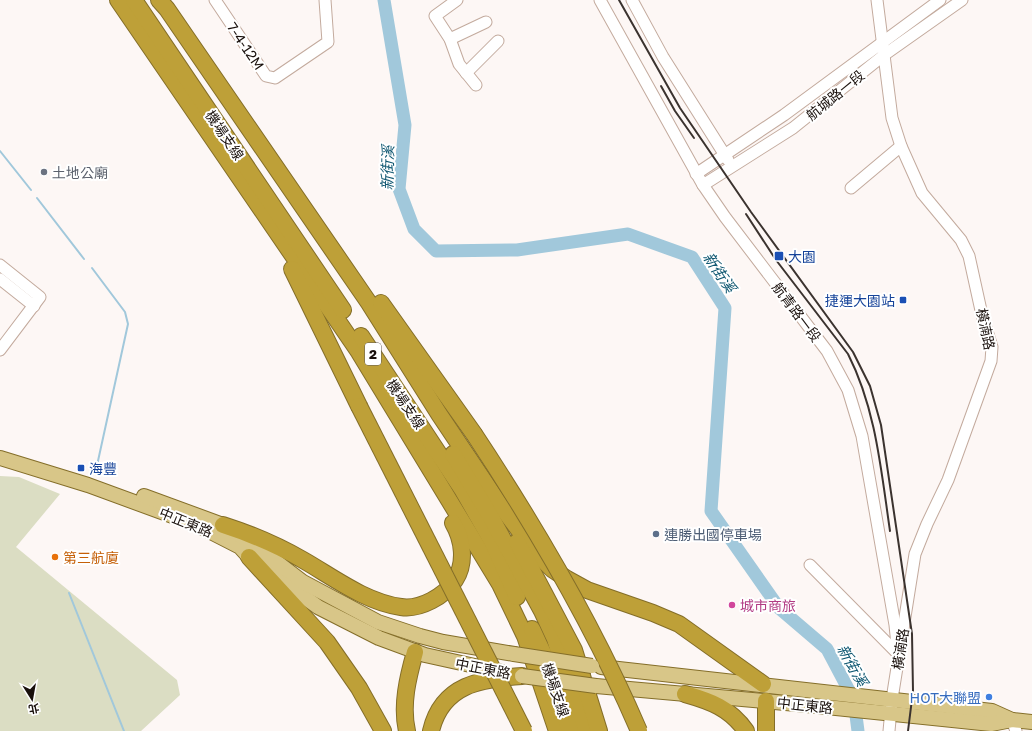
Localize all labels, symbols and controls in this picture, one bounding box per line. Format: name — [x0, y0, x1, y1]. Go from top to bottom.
street label: 7-4-12M — [224, 19, 268, 73]
street label: 航城路一段 — [802, 66, 868, 124]
street label: 機場支線 — [202, 107, 248, 163]
water label: 新街溪 — [378, 143, 396, 191]
place label: 土地公廟 — [52, 164, 108, 181]
marker: 土地公廟 — [39, 167, 49, 177]
water label: 新街溪 — [700, 248, 741, 297]
place label: 大園 — [788, 248, 816, 265]
marker: 大園 — [773, 250, 785, 262]
street label: 航青路一段 — [769, 279, 825, 345]
place label: 捷運大園站 — [825, 292, 895, 309]
marker: 捷運大園站 — [898, 295, 908, 305]
street label: 橫湳路 — [973, 307, 999, 351]
road number: 2 — [365, 343, 381, 365]
street label: 機場支線 — [383, 376, 429, 432]
place label: 海豐 — [89, 460, 117, 477]
marker: 海豐 — [76, 463, 86, 473]
street label: 中正東路 — [157, 504, 215, 540]
place label: 連勝出國停車場 — [664, 526, 762, 543]
marker: 連勝出國停車場 — [651, 529, 661, 539]
place label: 第三航廈 — [63, 549, 119, 566]
marker: 第三航廈 — [50, 552, 60, 562]
place label: 城市商旅 — [740, 597, 796, 614]
marker: 城市商旅 — [727, 600, 737, 610]
street label: 橫湳路 — [888, 627, 912, 671]
water label: 新街溪 — [834, 641, 873, 691]
street label: 中正東路 — [454, 654, 512, 682]
street label: 機場支線 — [539, 661, 573, 719]
north arrow — [12, 679, 52, 719]
place label: HOT大聯盟 — [910, 689, 981, 706]
marker: HOT大聯盟 — [984, 692, 994, 702]
street label: 中正東路 — [776, 694, 834, 716]
text: 北 — [27, 702, 41, 717]

